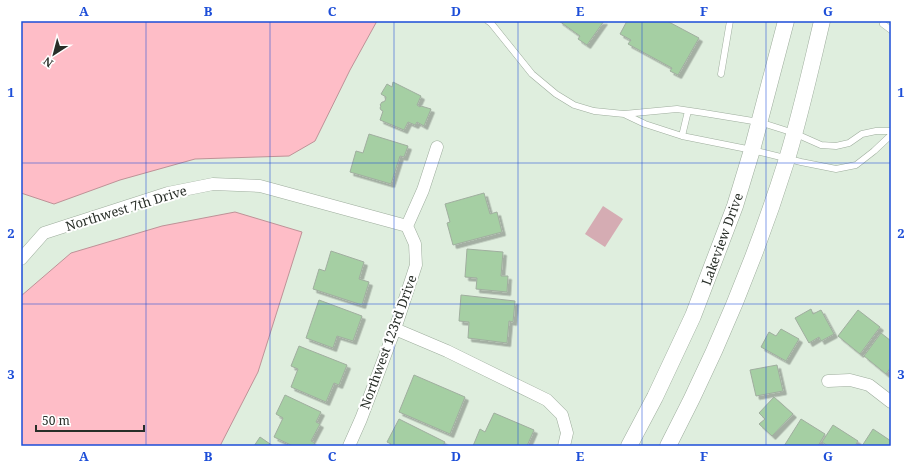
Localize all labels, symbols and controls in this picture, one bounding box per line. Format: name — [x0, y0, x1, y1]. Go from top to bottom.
text: A — [79, 2, 89, 20]
text: B — [204, 2, 213, 20]
text: C — [328, 2, 337, 20]
text: D — [451, 2, 461, 20]
text: E — [576, 2, 585, 20]
text: F — [700, 2, 708, 20]
text: G — [823, 2, 833, 20]
north arrow — [34, 34, 74, 74]
text: N — [40, 54, 56, 71]
text: 1 — [7, 83, 15, 101]
text: 1 — [897, 83, 905, 101]
street label: Northwest 7th Drive — [63, 181, 189, 235]
street label: Lakeview Drive — [697, 190, 747, 288]
text: 2 — [7, 224, 15, 242]
text: 2 — [897, 224, 905, 242]
street label: Northwest 123rd Drive — [355, 272, 421, 412]
text: 3 — [7, 365, 15, 383]
text: 3 — [897, 365, 905, 383]
scale bar — [36, 407, 144, 433]
text: 50 m — [42, 412, 70, 429]
text: A — [79, 447, 89, 465]
text: B — [204, 447, 213, 465]
text: C — [328, 447, 337, 465]
text: D — [451, 447, 461, 465]
text: E — [576, 447, 585, 465]
text: F — [700, 447, 708, 465]
text: G — [823, 447, 833, 465]

